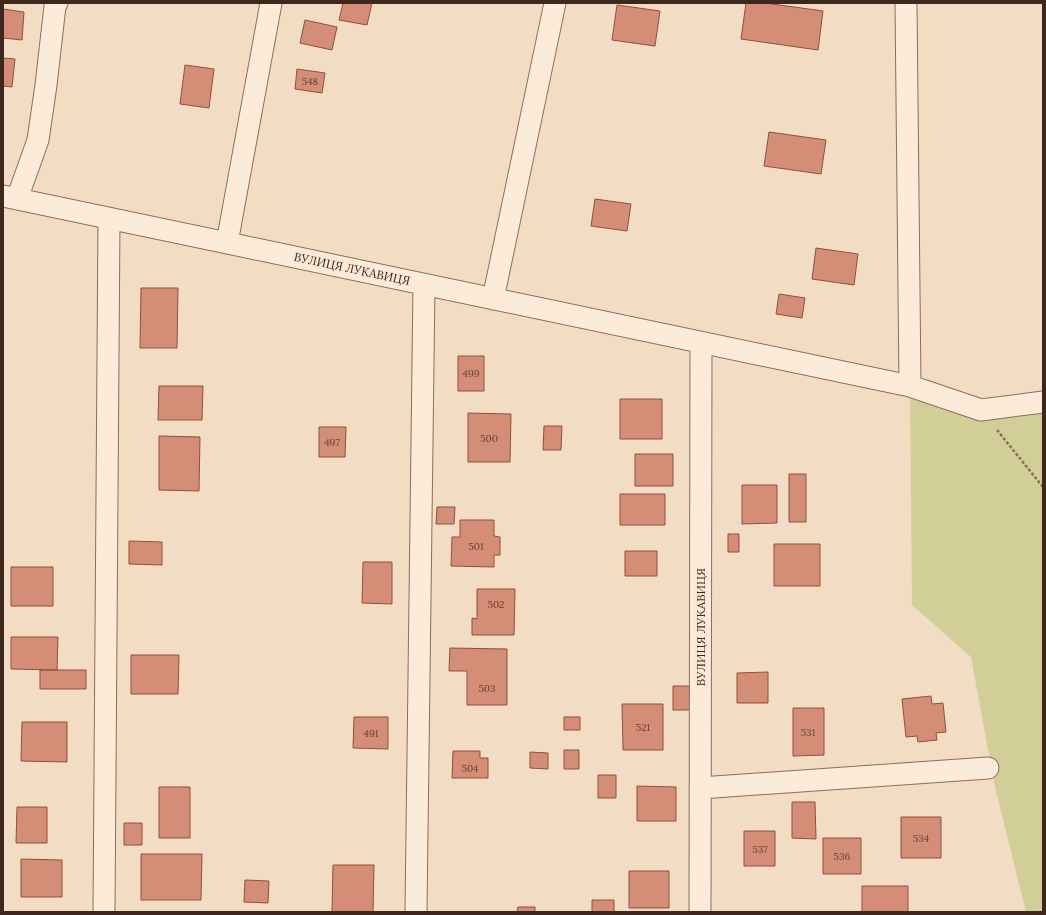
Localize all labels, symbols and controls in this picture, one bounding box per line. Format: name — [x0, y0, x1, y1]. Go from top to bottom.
house number: 548 — [302, 75, 319, 88]
street label: ВУЛИЦЯ ЛУКАВИЦЯ — [293, 249, 412, 288]
house number: 499 — [463, 367, 480, 380]
house number: 500 — [480, 432, 498, 445]
house number: 497 — [324, 436, 340, 449]
house number: 501 — [468, 540, 484, 553]
street label: ВУЛИЦЯ ЛУКАВИЦЯ — [693, 568, 708, 686]
house number: 502 — [488, 598, 504, 611]
house number: 503 — [478, 682, 496, 695]
house number: 521 — [636, 721, 651, 734]
house number: 531 — [801, 726, 816, 739]
house number: 491 — [364, 727, 379, 740]
house number: 504 — [461, 762, 479, 775]
house number: 534 — [913, 832, 930, 845]
house number: 537 — [752, 843, 768, 856]
house number: 536 — [834, 850, 851, 863]

